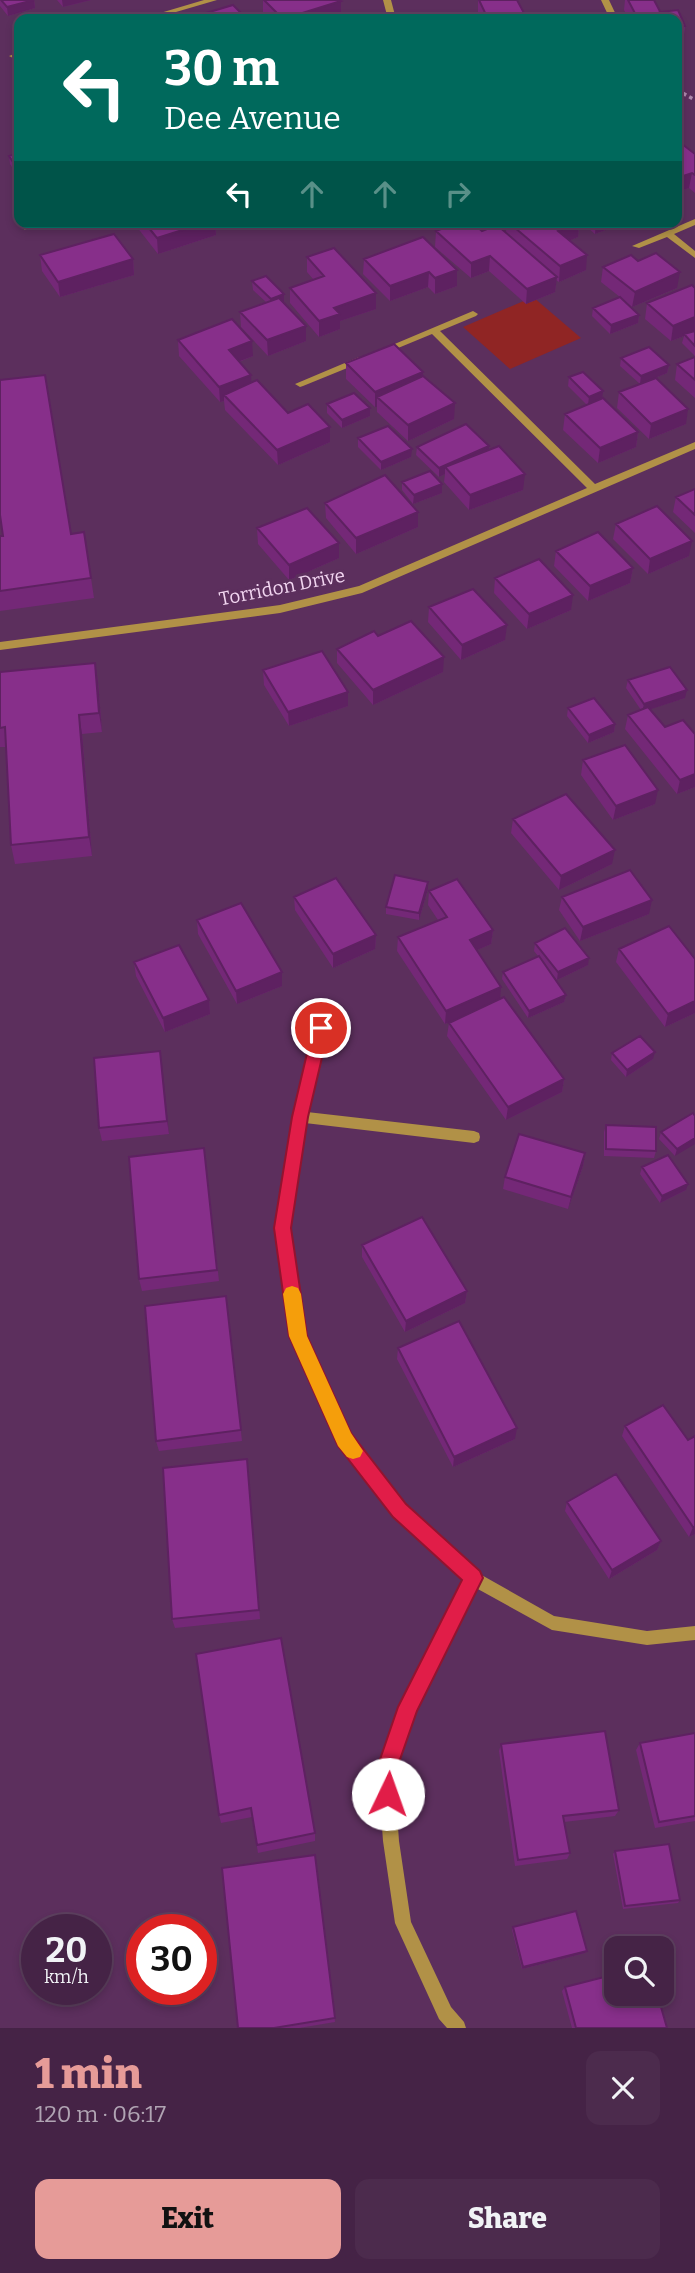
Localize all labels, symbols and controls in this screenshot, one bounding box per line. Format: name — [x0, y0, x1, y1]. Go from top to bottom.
text: 30 m — [164, 39, 279, 98]
icon: left — [49, 42, 140, 133]
text: Dee Avenue — [164, 99, 341, 137]
icon: left — [220, 175, 258, 213]
icon: ahead — [293, 175, 331, 213]
icon: ahead — [366, 175, 404, 213]
icon: right — [439, 175, 477, 213]
street label: Torridon Drive — [217, 564, 347, 610]
pin — [291, 998, 351, 1058]
icon: arrive — [302, 1009, 340, 1047]
position arrow — [351, 1757, 425, 1831]
speed limit sign: 30 — [126, 1914, 217, 2005]
text: 20 — [46, 1929, 87, 1971]
map controls — [604, 1936, 674, 2006]
button: search — [604, 1936, 674, 2006]
text: km/h — [44, 1966, 89, 1988]
text: 1 min — [35, 2049, 142, 2099]
button: close — [586, 2051, 660, 2125]
text: 120 m · 06:17 — [35, 2100, 166, 2128]
button: Exit — [35, 2179, 341, 2259]
button: Share — [355, 2179, 660, 2259]

